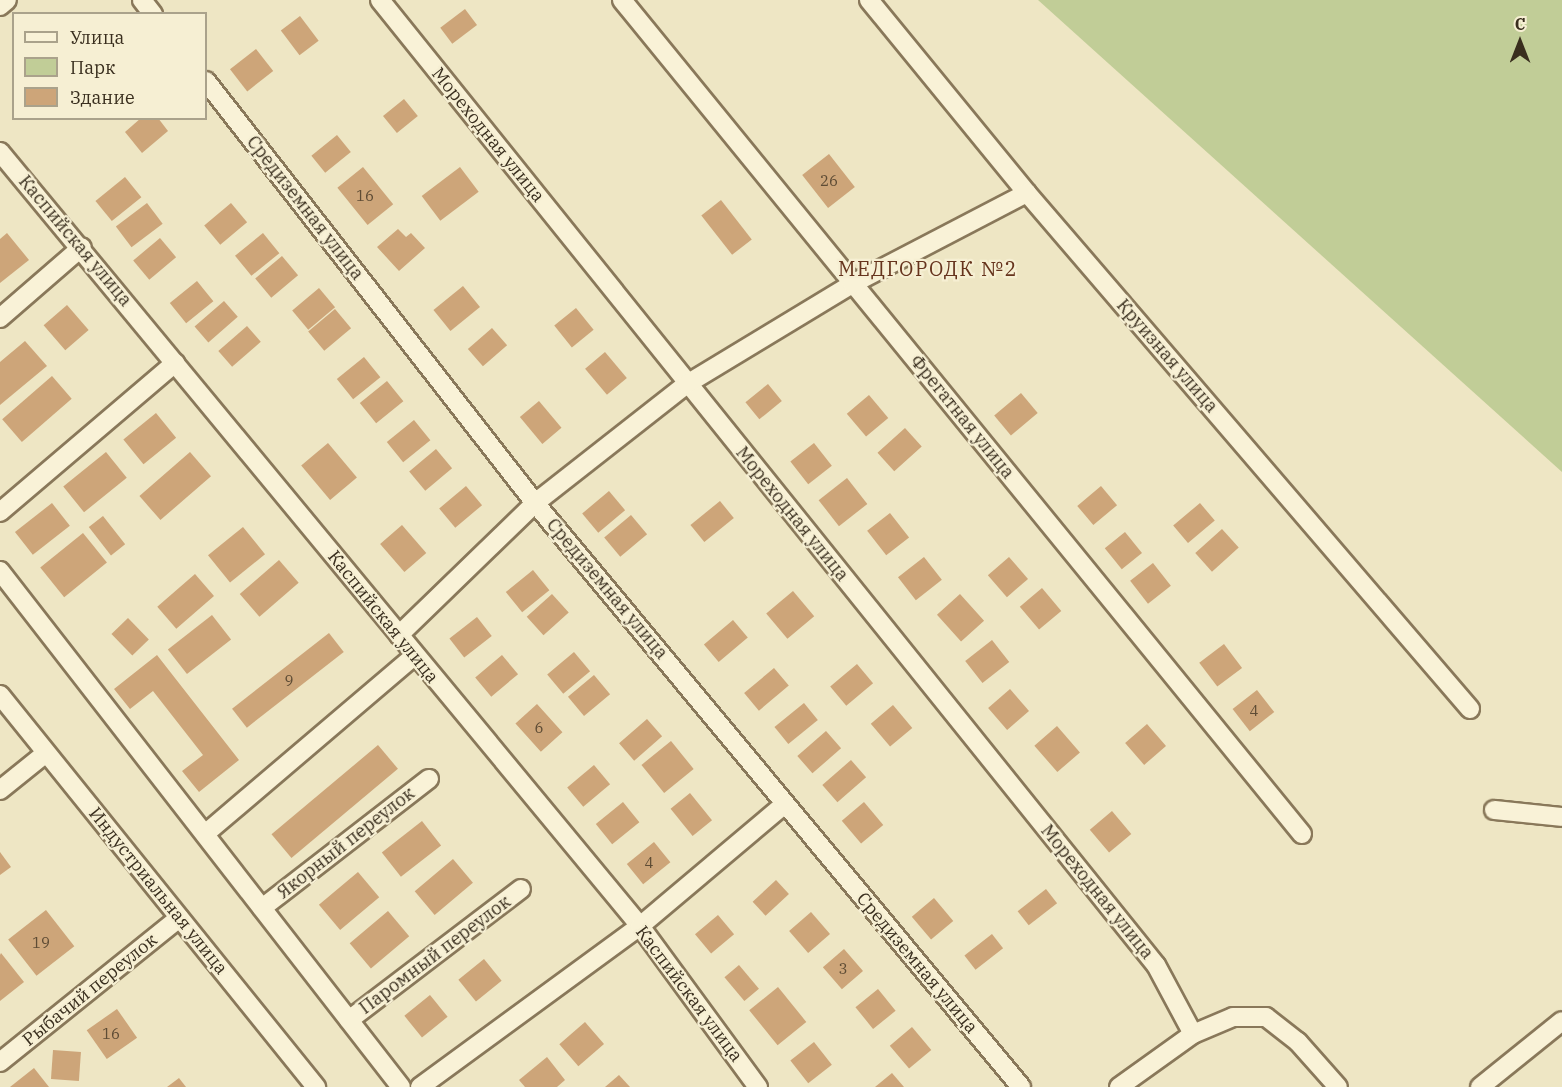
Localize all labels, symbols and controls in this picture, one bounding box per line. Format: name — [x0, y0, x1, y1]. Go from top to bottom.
legend — [12, 12, 207, 120]
north arrow — [1490, 12, 1550, 72]
text: С — [1515, 14, 1525, 34]
text: Улица — [70, 26, 124, 49]
text: Парк — [70, 56, 116, 79]
street label: Мореходная улица — [427, 63, 549, 207]
text: Здание — [70, 86, 135, 109]
street label: Средиземная улица — [242, 132, 368, 284]
street label: Каспийская улица — [14, 171, 136, 311]
house number: 26 — [820, 172, 838, 190]
house number: 16 — [356, 187, 374, 205]
district label: МЕДГОРОДК №2 — [838, 256, 1018, 280]
street label: Круизная улица — [1112, 295, 1222, 417]
street label: Фрегатная улица — [905, 351, 1019, 483]
street label: Мореходная улица — [731, 442, 853, 586]
street label: Средиземная улица — [542, 514, 672, 664]
street label: Каспийская улица — [323, 546, 443, 688]
house number: 9 — [285, 672, 293, 690]
house number: 4 — [1250, 702, 1258, 720]
house number: 6 — [535, 719, 543, 737]
street label: Якорный переулок — [273, 783, 419, 903]
street label: Индустриальная улица — [84, 803, 232, 979]
street label: Мореходная улица — [1036, 820, 1158, 964]
house number: 4 — [645, 854, 653, 872]
street label: Средиземная улица — [852, 888, 982, 1038]
street label: Паромный переулок — [355, 891, 515, 1019]
street label: Каспийская улица — [631, 922, 747, 1066]
street label: Рыбачий переулок — [18, 929, 162, 1051]
house number: 19 — [32, 934, 50, 952]
house number: 3 — [839, 960, 847, 978]
house number: 16 — [102, 1025, 120, 1043]

